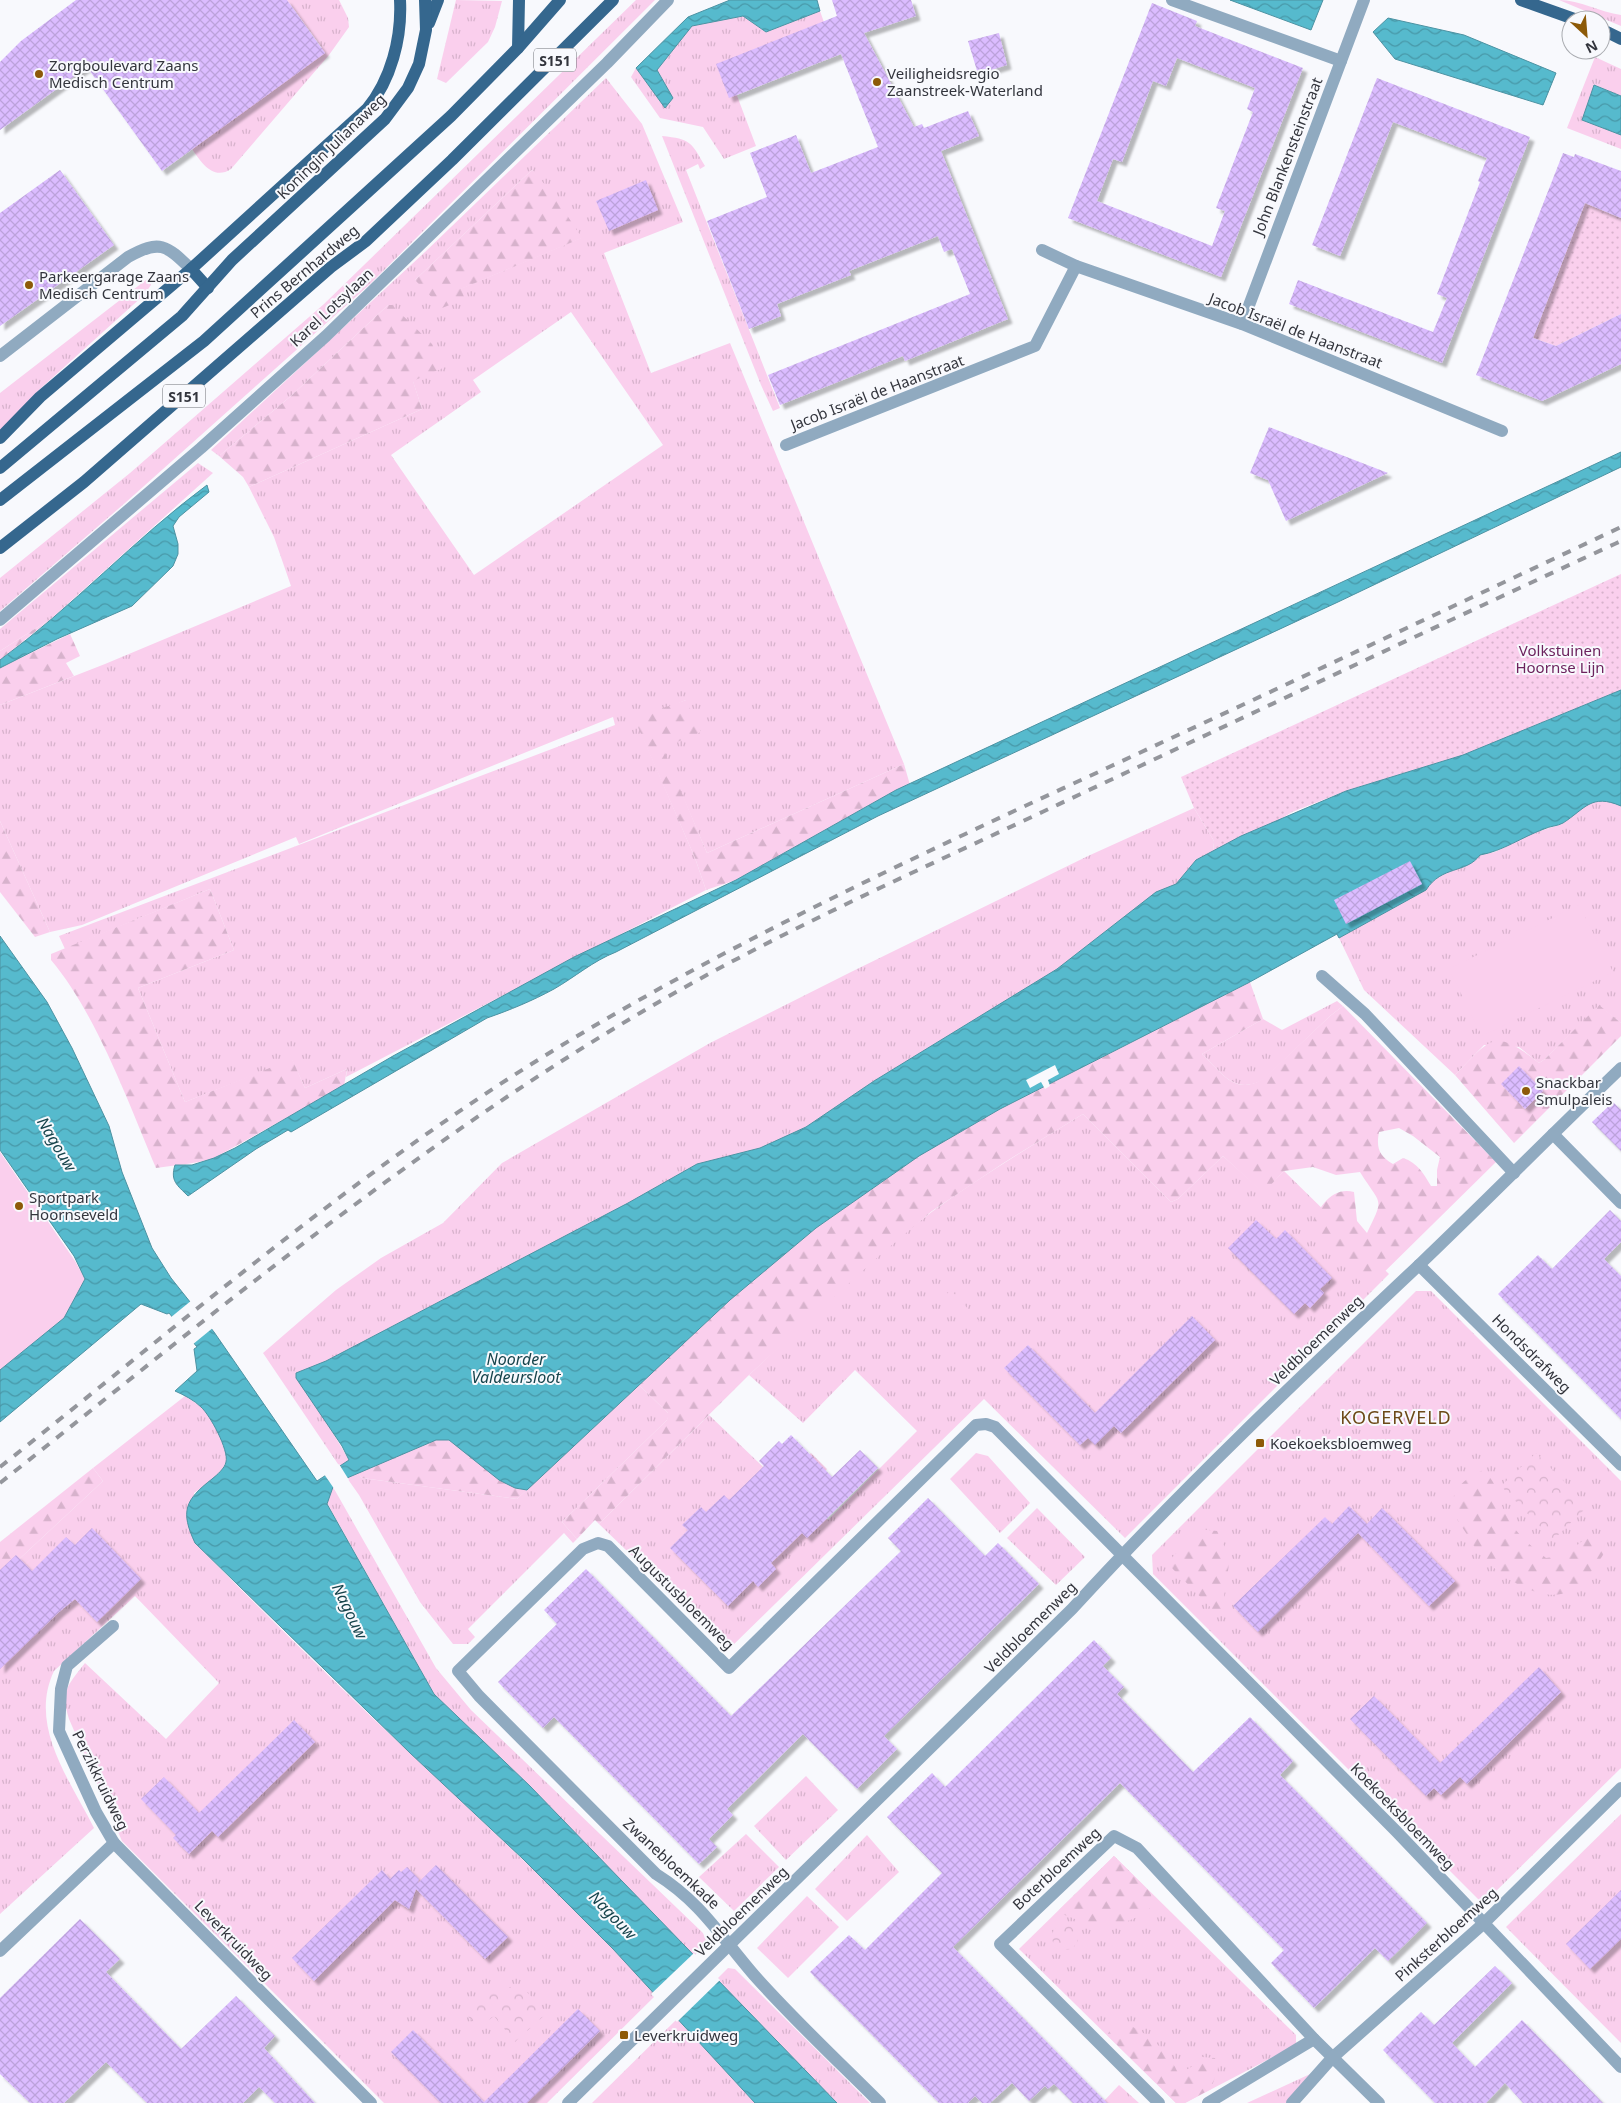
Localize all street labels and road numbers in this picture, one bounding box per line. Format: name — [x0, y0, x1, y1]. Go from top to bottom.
road number: S151 — [534, 48, 576, 72]
street label: John Blankensteinstraat — [1247, 74, 1327, 240]
street label: Koningin Julianaweg — [272, 89, 390, 203]
street label: Prins Bernhardweg — [246, 220, 362, 322]
street label: Karel Lotsylaan — [285, 263, 377, 351]
street label: Jacob Israël de Haanstraat — [1205, 287, 1386, 373]
street label: Jacob Israël de Haanstraat — [786, 349, 967, 435]
road number: S151 — [163, 384, 205, 408]
street label: Veldbloemenweg — [1265, 1290, 1367, 1390]
street label: Hondsdrafweg — [1488, 1309, 1576, 1397]
street label: Augustusbloemweg — [625, 1540, 739, 1654]
street label: Veldbloemenweg — [980, 1577, 1080, 1677]
street label: Perzikkruidweg — [68, 1727, 134, 1833]
street label: Koekoeksbloemweg — [1347, 1758, 1459, 1874]
street label: Zwanebloemkade — [619, 1813, 725, 1913]
street label: Boterbloemweg — [1008, 1822, 1104, 1914]
street label: Veldbloemenweg — [690, 1861, 792, 1961]
street label: Pinksterbloemweg — [1390, 1883, 1502, 1985]
street label: Leverkruidweg — [191, 1896, 277, 1984]

